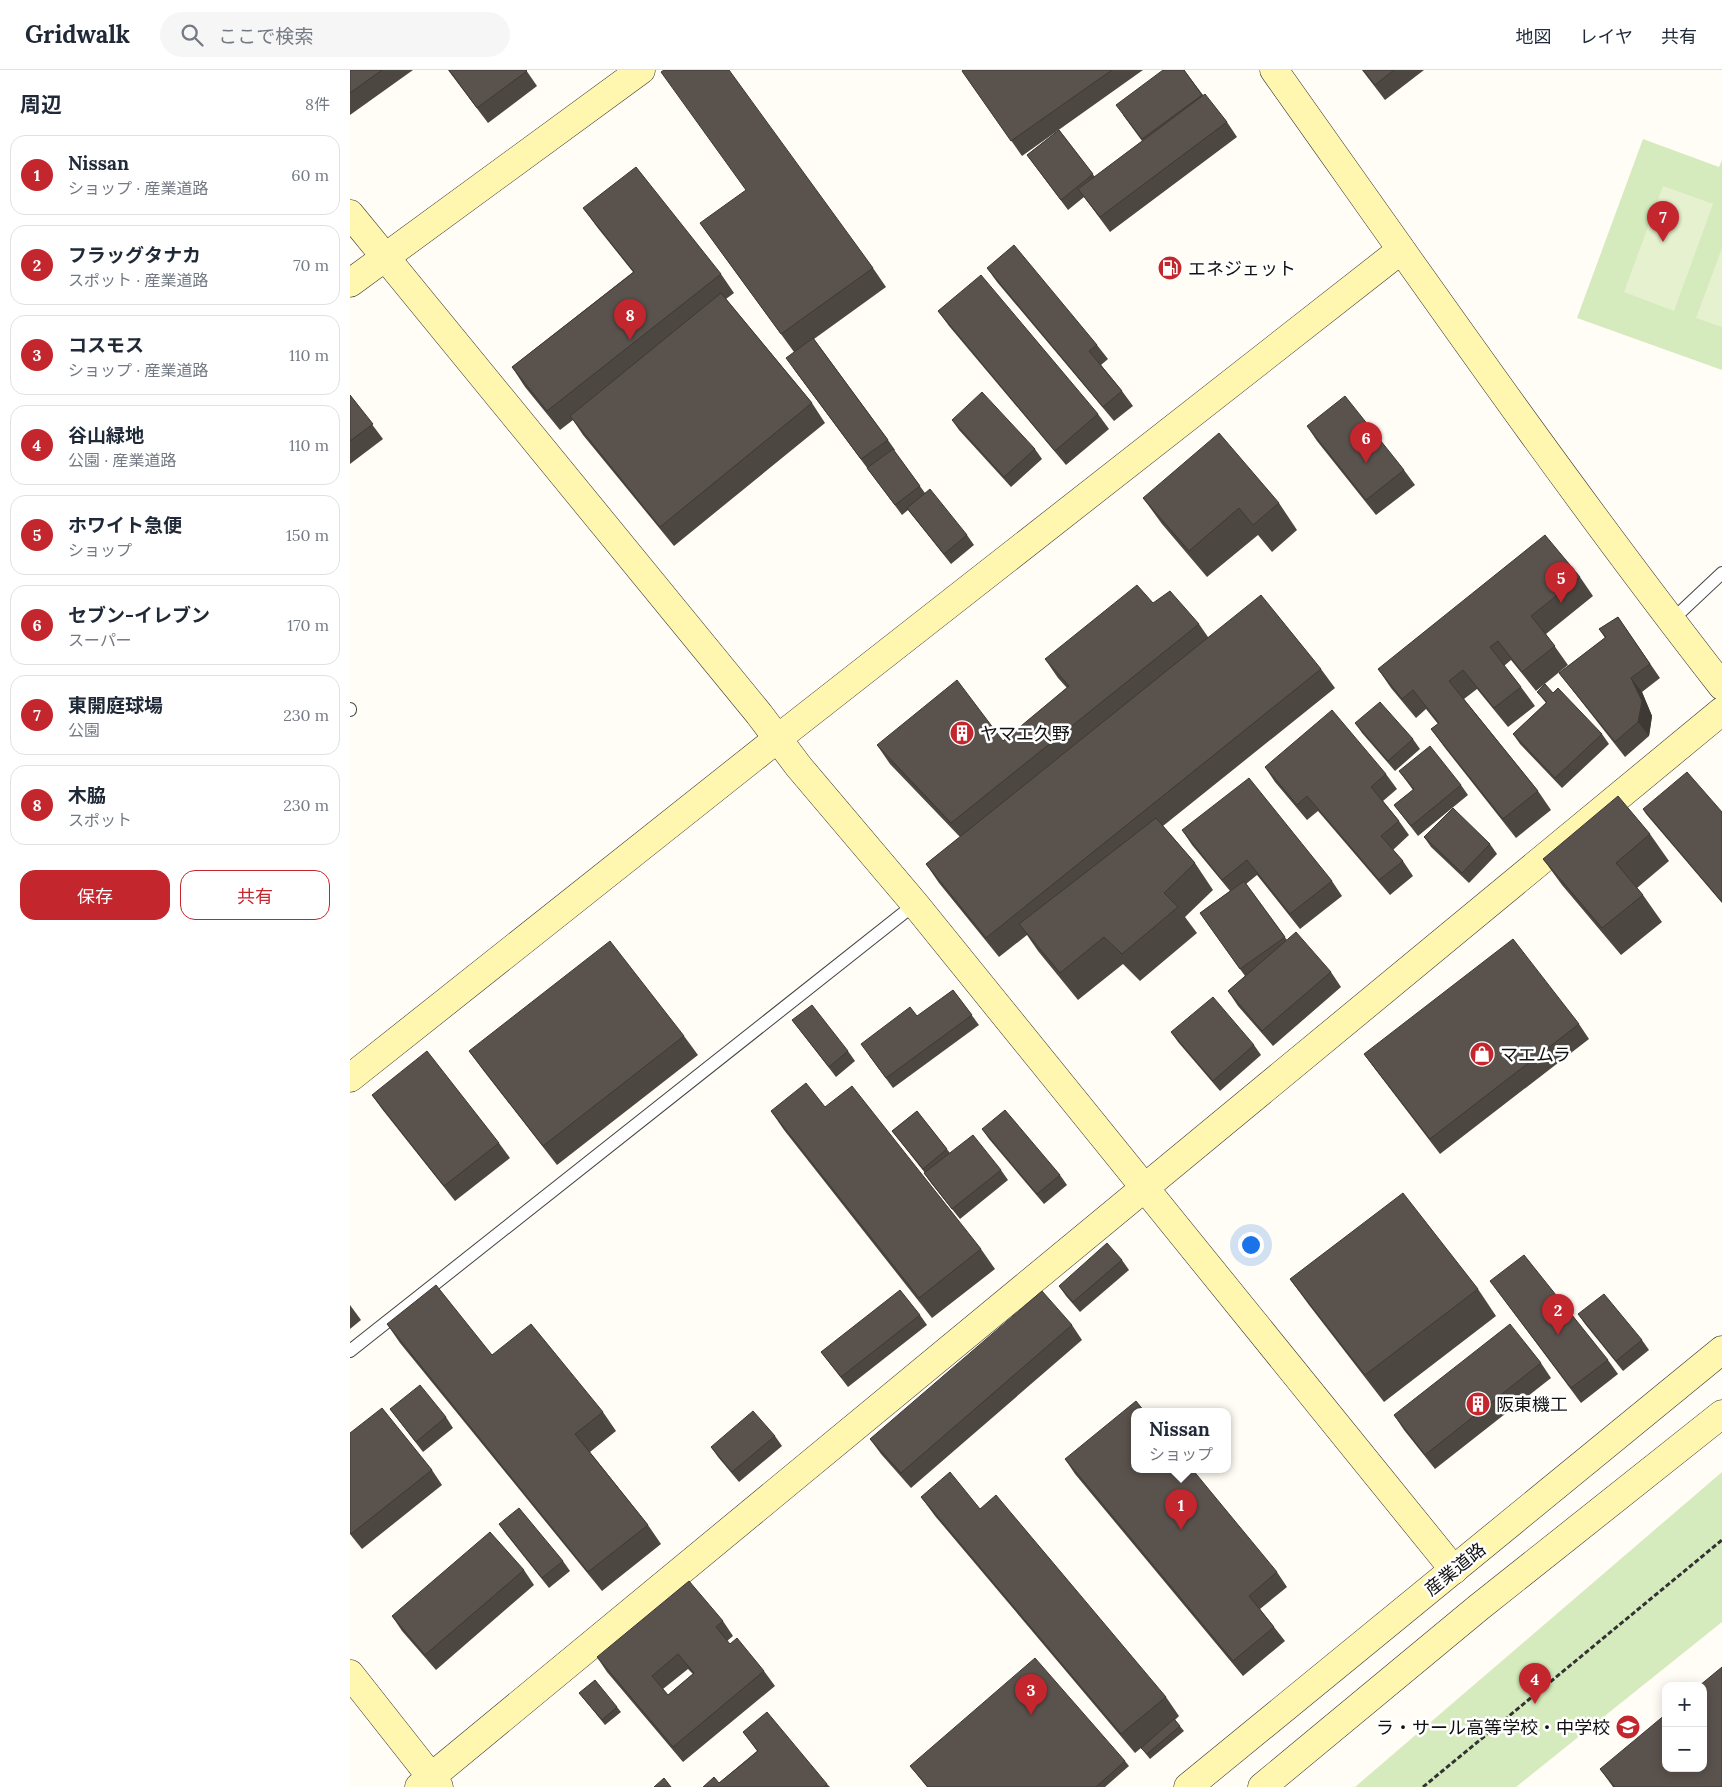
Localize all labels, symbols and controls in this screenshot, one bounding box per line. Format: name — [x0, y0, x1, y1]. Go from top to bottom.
search box — [160, 12, 510, 57]
text: Gridwalk — [25, 19, 130, 50]
icon: search — [178, 21, 206, 49]
text: ここで検索 — [218, 24, 313, 48]
text: 地図 — [1516, 25, 1552, 48]
text: レイヤ — [1580, 25, 1633, 48]
text: 共有 — [1661, 25, 1697, 48]
text: 周辺 — [20, 91, 62, 118]
text: 8件 — [305, 94, 330, 114]
text: Nissan — [68, 151, 129, 175]
text: 1 — [34, 165, 40, 185]
text: 60 m — [291, 165, 329, 185]
text: ショップ · 産業道路 — [68, 178, 208, 198]
pin: 7 — [1647, 201, 1679, 242]
text: フラッグタナカ — [68, 243, 201, 267]
text: 2 — [33, 255, 41, 275]
text: 70 m — [293, 255, 329, 275]
fuel station icon: エネジェット — [1157, 255, 1183, 281]
place label: エネジェット — [1188, 257, 1296, 280]
text: スポット · 産業道路 — [68, 270, 208, 290]
pin: 8 — [614, 299, 646, 340]
text: コスモス — [68, 333, 144, 357]
text: 3 — [33, 345, 41, 365]
text: 110 m — [289, 345, 329, 365]
text: ショップ · 産業道路 — [68, 360, 208, 380]
pin: 6 — [1350, 422, 1382, 463]
text: 谷山緑地 — [68, 423, 144, 447]
text: 4 — [33, 435, 41, 455]
text: 110 m — [289, 435, 329, 455]
text: 公園 · 産業道路 — [68, 450, 176, 470]
text: ホワイト急便 — [68, 513, 182, 537]
text: 5 — [33, 525, 41, 545]
text: 150 m — [286, 525, 329, 545]
text: ショップ — [68, 540, 132, 560]
pin: 5 — [1545, 562, 1577, 603]
text: セブン-イレブン — [68, 603, 210, 627]
text: 6 — [32, 615, 42, 635]
text: 170 m — [287, 615, 329, 635]
text: スーパー — [68, 630, 132, 650]
text: 東開庭球場 — [68, 693, 163, 717]
text: 7 — [33, 705, 41, 725]
text: 230 m — [283, 705, 329, 725]
text: 公園 — [68, 720, 100, 740]
building icon: ヤマエ久野 — [949, 720, 975, 746]
place label: ヤマエ久野 — [980, 722, 1070, 745]
text: 木脇 — [68, 783, 106, 807]
text: 8 — [32, 795, 42, 815]
text: 230 m — [283, 795, 329, 815]
text: スポット — [68, 810, 132, 830]
button: 保存 — [20, 870, 170, 920]
button: 共有 — [180, 870, 330, 920]
shop icon: マエムラ — [1469, 1041, 1495, 1067]
place label: マエムラ — [1500, 1043, 1571, 1066]
your location — [1238, 1232, 1264, 1258]
pin: 2 — [1542, 1294, 1574, 1335]
building icon: 阪東機工 — [1465, 1391, 1491, 1417]
place label: 阪東機工 — [1496, 1393, 1568, 1416]
popup — [1131, 1408, 1231, 1473]
text: Nissan — [1149, 1417, 1210, 1441]
text: ショップ — [1149, 1444, 1213, 1464]
pin: 1 — [1165, 1489, 1197, 1530]
street label: 産業道路 — [1420, 1537, 1490, 1601]
pin: 4 — [1519, 1663, 1551, 1704]
pin: 3 — [1015, 1674, 1047, 1715]
map controls — [1662, 1682, 1707, 1772]
button: + — [1662, 1682, 1707, 1727]
school or university icon: ラ・サール高等学校・中学校 — [1615, 1714, 1641, 1740]
place label: ラ・サール高等学校・中学校 — [1376, 1716, 1610, 1739]
button: − — [1662, 1727, 1707, 1772]

